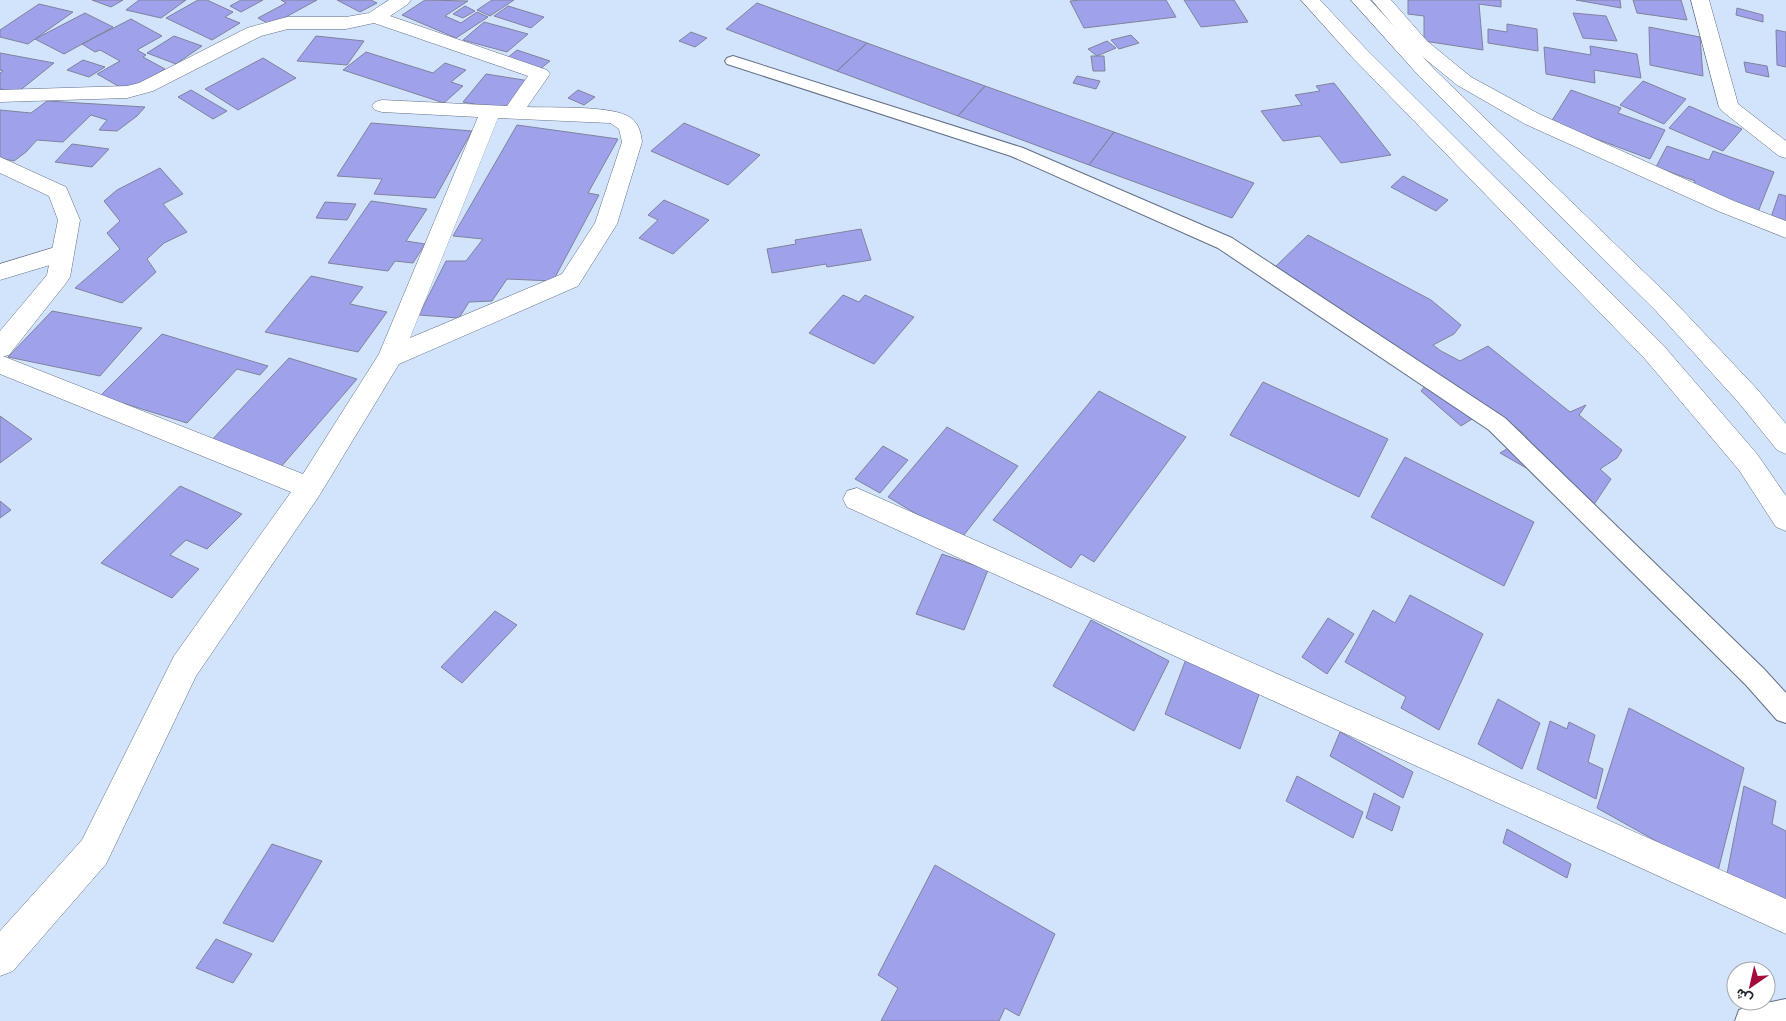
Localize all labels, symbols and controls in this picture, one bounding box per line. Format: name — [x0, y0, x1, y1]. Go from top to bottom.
north arrow — [1726, 961, 1776, 1011]
text: ش — [1732, 985, 1756, 1008]

